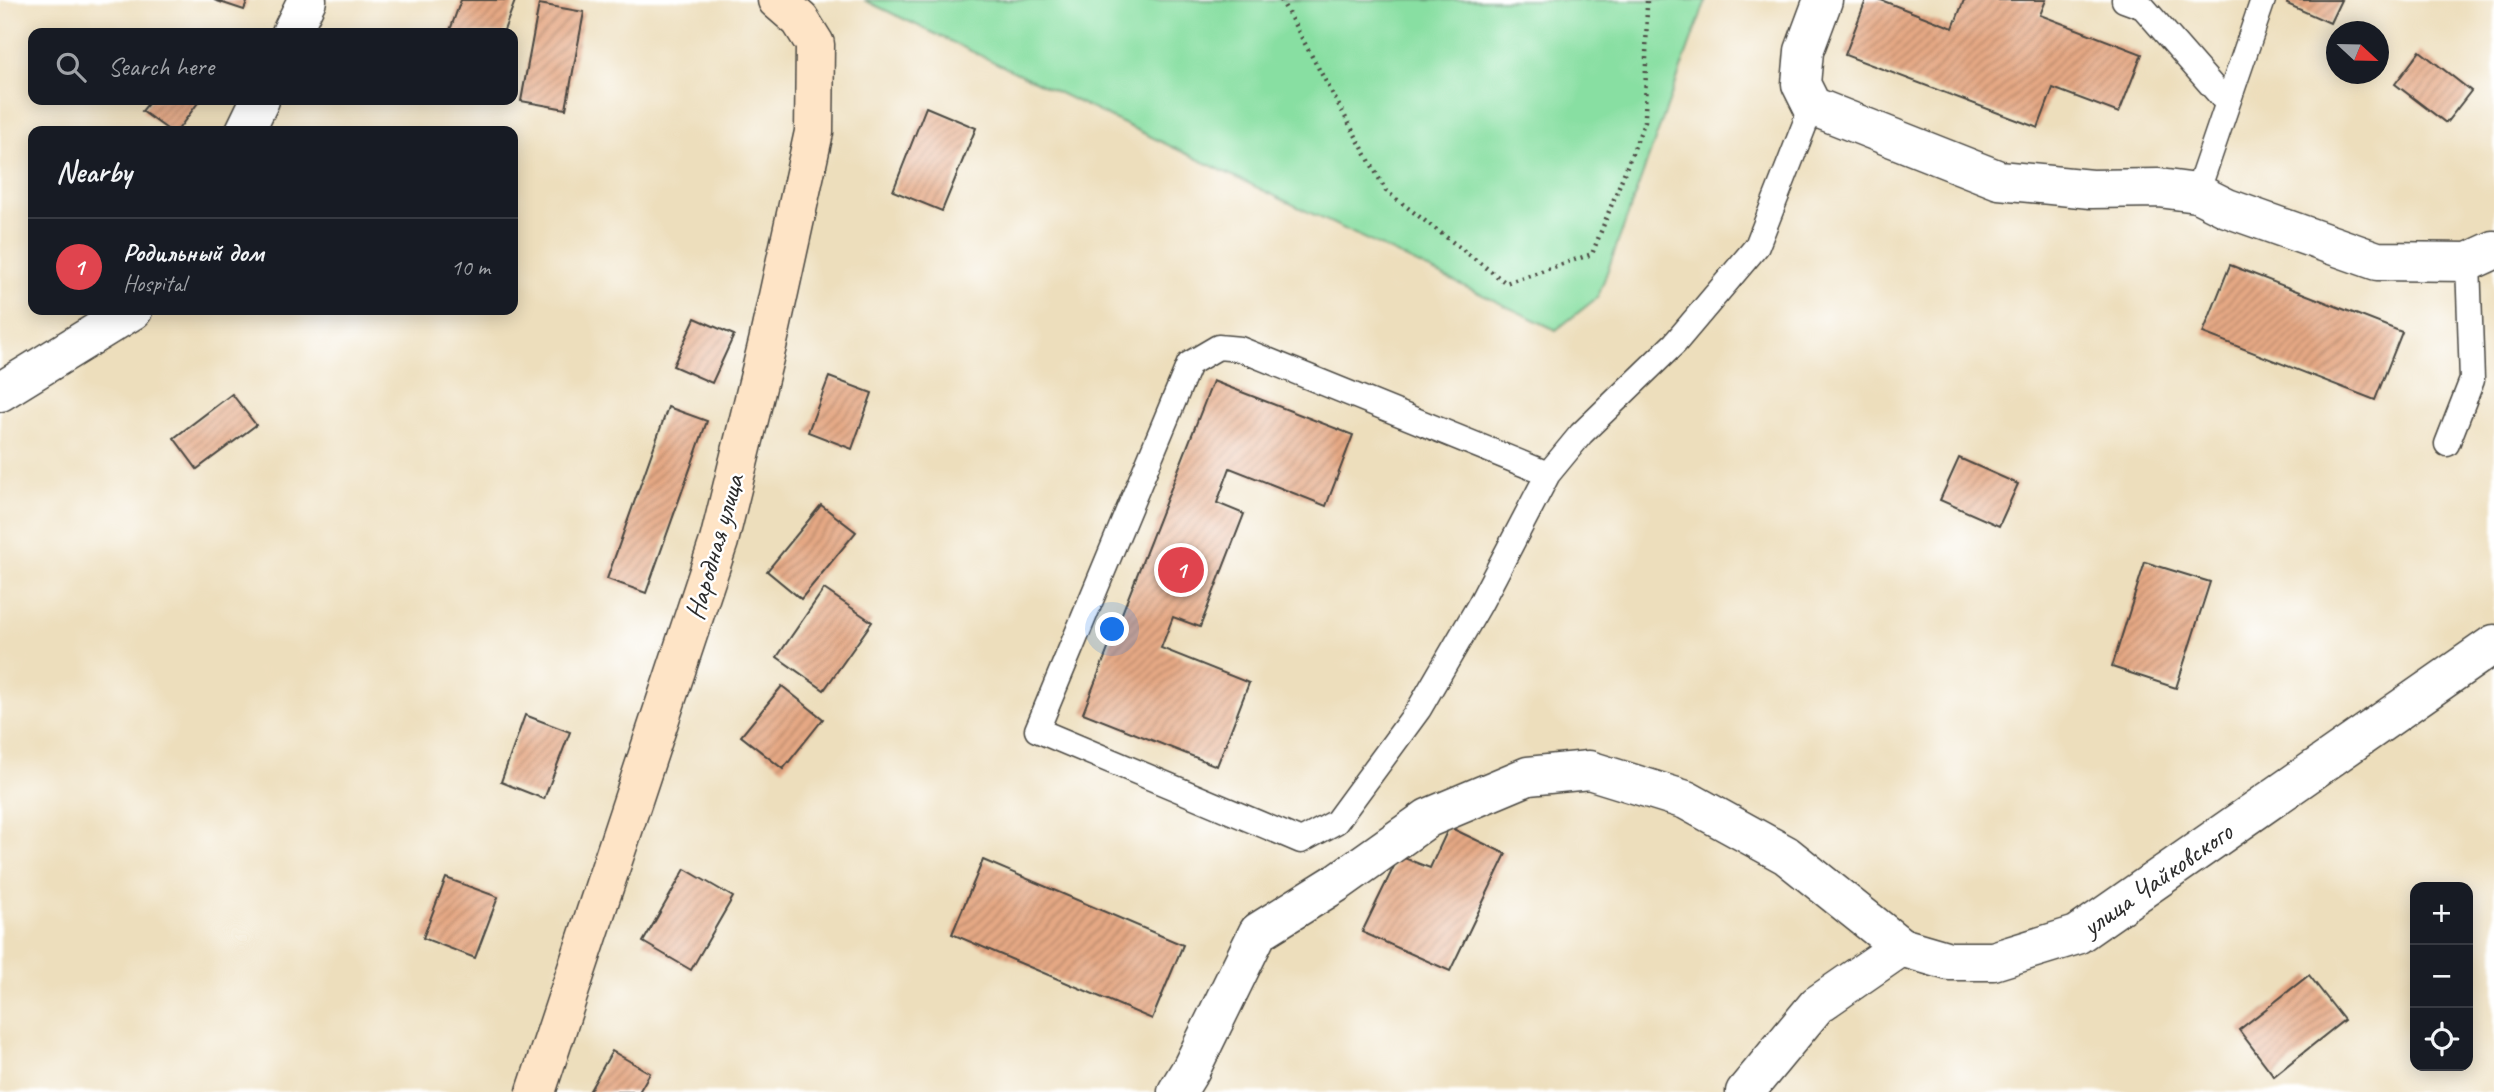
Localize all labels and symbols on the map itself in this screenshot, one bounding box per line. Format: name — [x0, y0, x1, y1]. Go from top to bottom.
north arrow — [2326, 21, 2389, 84]
street label: Народная улица — [677, 469, 752, 624]
pin: 1 — [1158, 544, 1204, 596]
your location — [1095, 612, 1129, 646]
street label: улица Чайковского — [2073, 813, 2241, 945]

